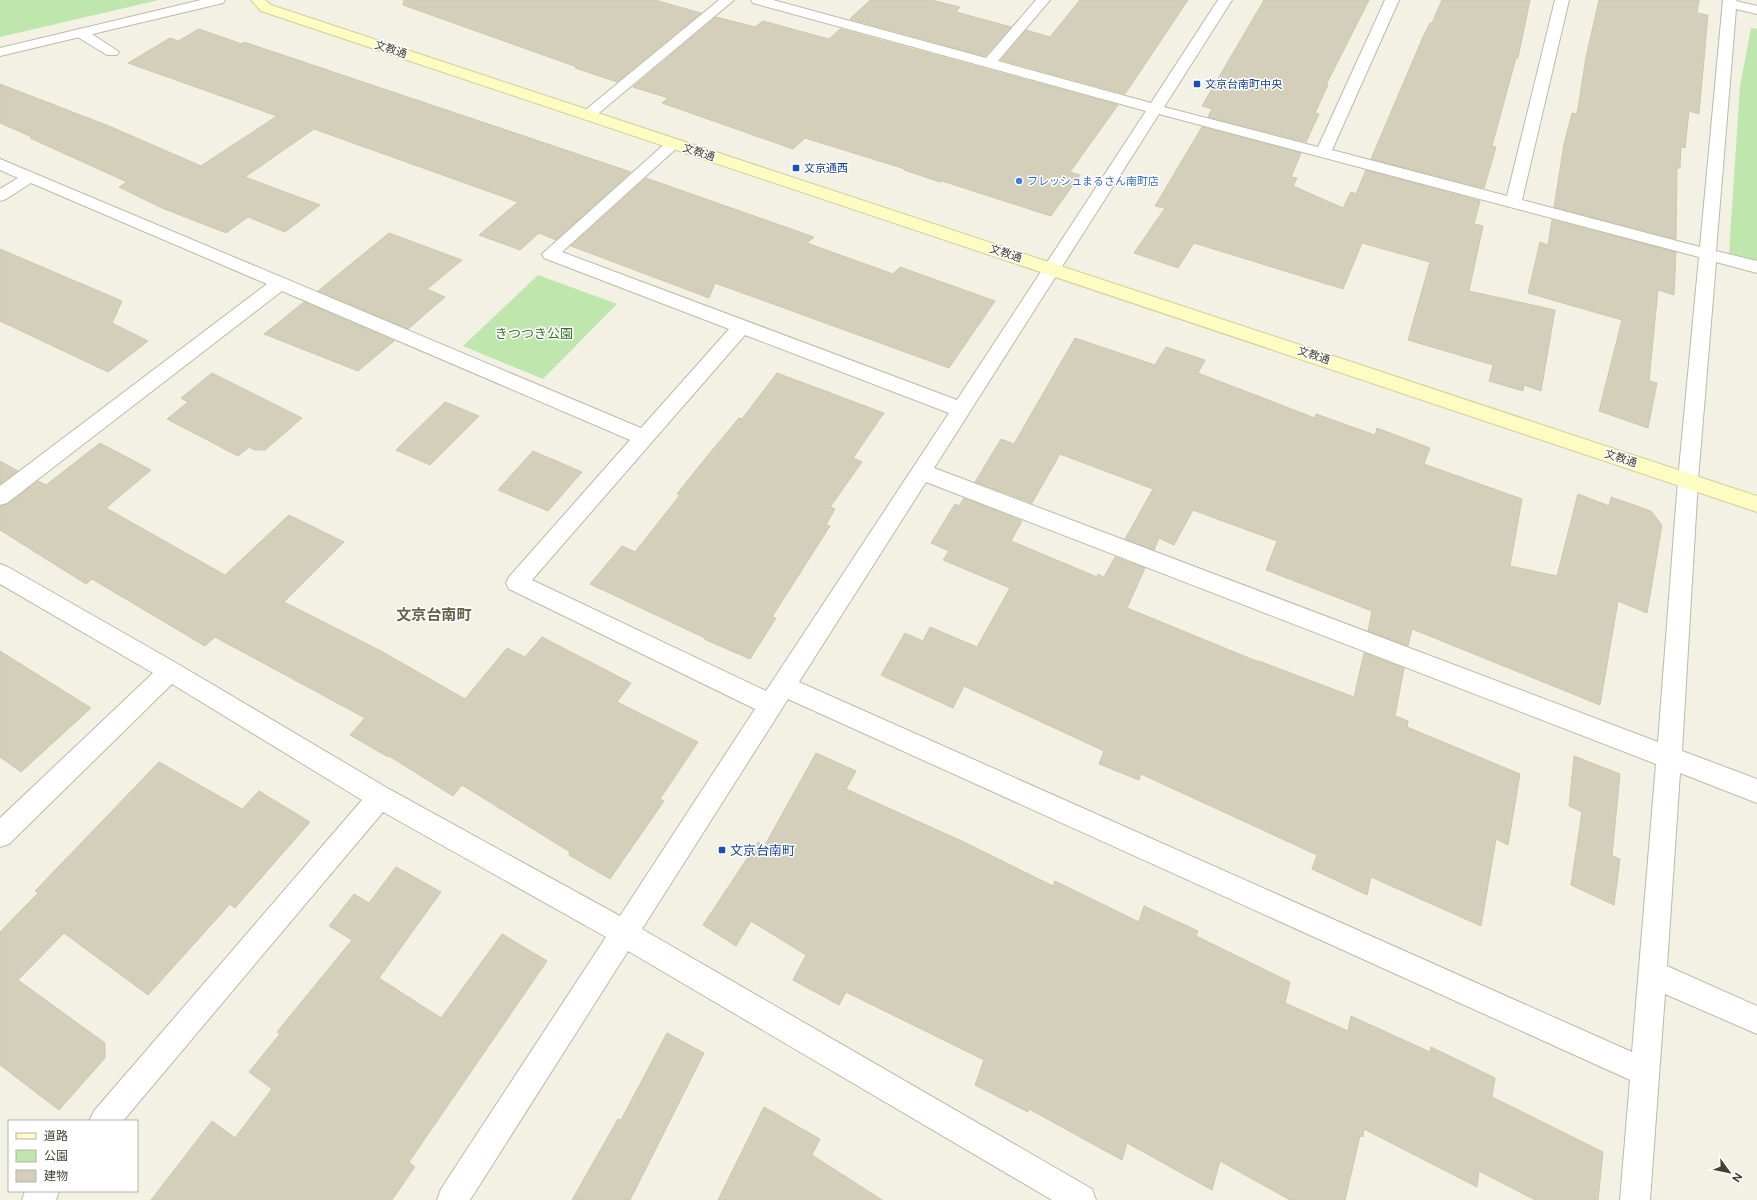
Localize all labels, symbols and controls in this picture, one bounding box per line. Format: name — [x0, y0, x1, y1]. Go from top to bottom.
street label: 文教通 — [373, 38, 409, 60]
place label: 文京台南町中央 — [1205, 78, 1283, 90]
marker: 文京台南町中央 — [1192, 79, 1202, 89]
street label: 文教通 — [681, 141, 717, 163]
place label: 文京通西 — [804, 162, 848, 174]
marker: 文京通西 — [791, 163, 801, 173]
place label: フレッシュまるさん南町店 — [1027, 175, 1159, 187]
marker: フレッシュまるさん南町店 — [1014, 176, 1024, 186]
street label: 文教通 — [988, 242, 1024, 264]
park label: きつつき公園 — [495, 326, 573, 341]
street label: 文教通 — [1296, 344, 1332, 366]
street label: 文教通 — [1603, 447, 1639, 469]
district label: 文京台南町 — [396, 606, 472, 623]
place label: 文京台南町 — [730, 843, 795, 858]
marker: 文京台南町 — [717, 845, 727, 855]
legend — [8, 1120, 138, 1192]
text: 道路 — [44, 1129, 68, 1143]
text: 公園 — [44, 1149, 68, 1163]
north arrow — [1709, 1152, 1749, 1192]
text: 建物 — [44, 1169, 68, 1183]
text: N — [1730, 1171, 1745, 1184]

